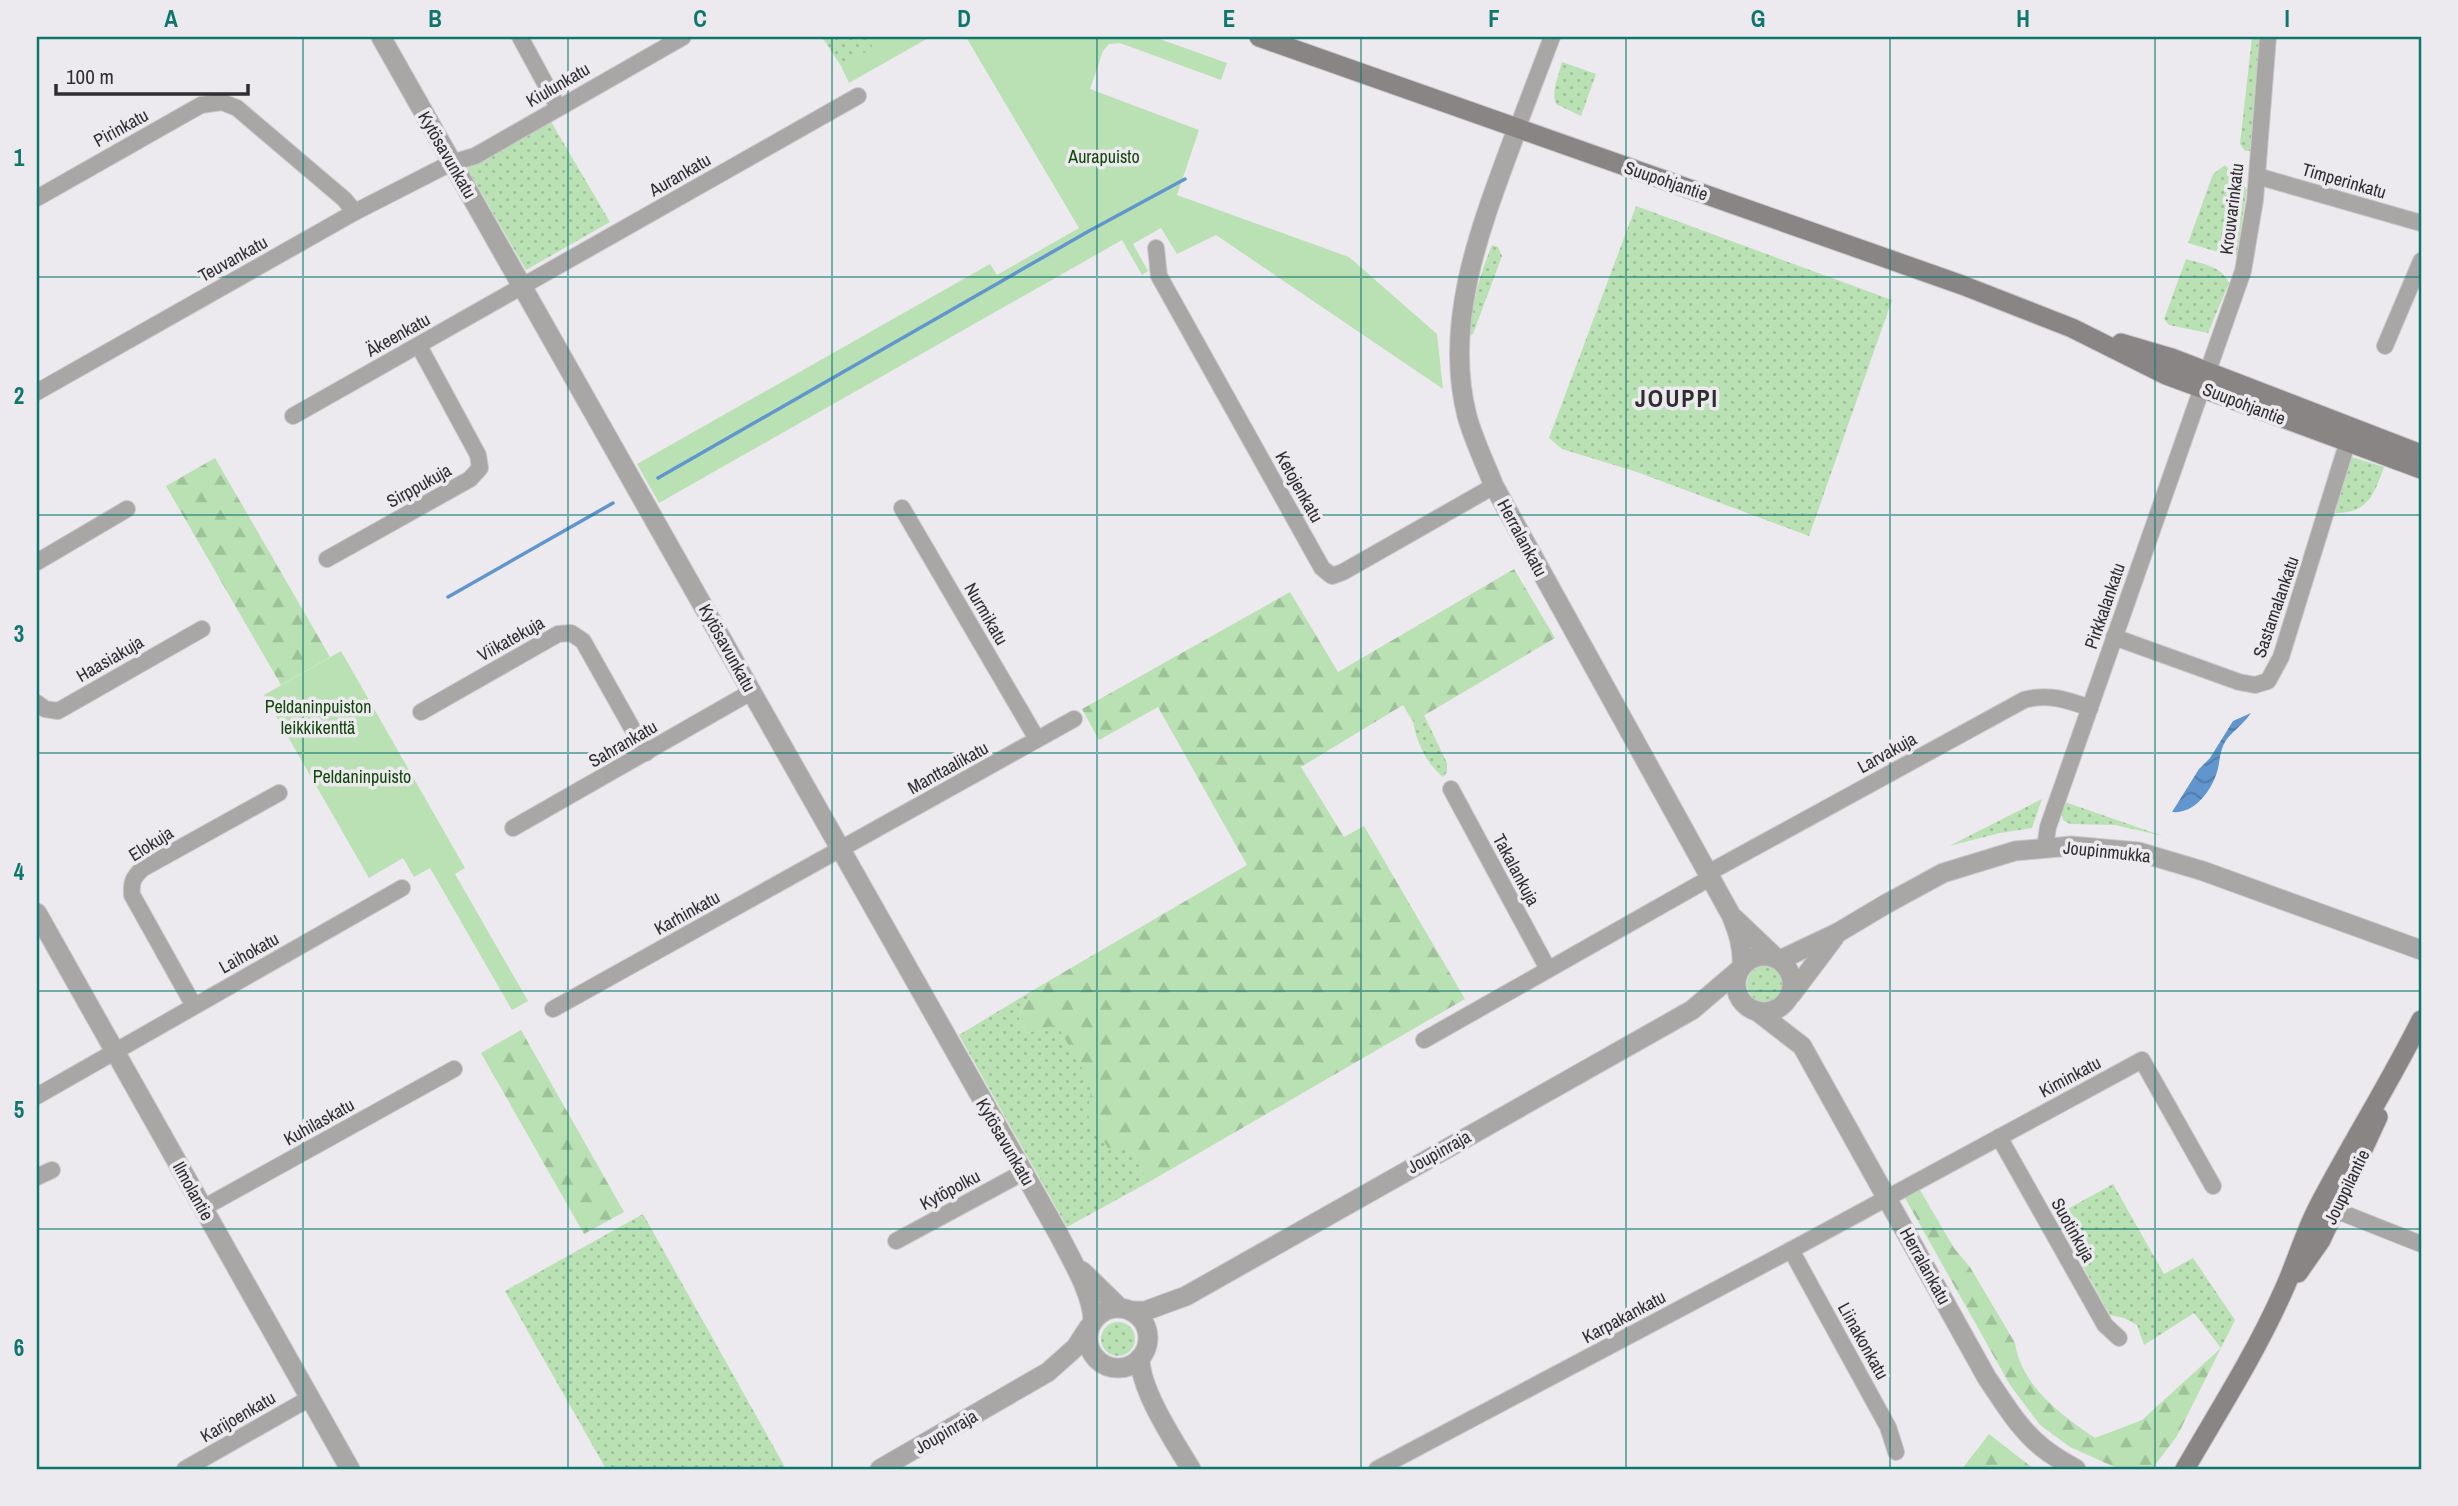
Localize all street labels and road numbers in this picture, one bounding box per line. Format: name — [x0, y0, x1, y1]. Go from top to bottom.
street label: Kiulunkatu — [521, 56, 594, 113]
street label: Pirinkatu — [89, 102, 153, 153]
street label: Kytösavunkatu — [412, 107, 482, 203]
street label: Aurankatu — [643, 147, 715, 203]
street label: Suupohjantie — [1621, 155, 1711, 207]
street label: Timperinkatu — [2299, 157, 2389, 204]
street label: Krouvarinkatu — [2213, 162, 2250, 256]
street label: Teuvankatu — [194, 229, 272, 288]
street label: Äkeenkatu — [360, 307, 434, 363]
street label: Suupohjantie — [2199, 376, 2289, 431]
street label: Ketojenkatu — [1270, 447, 1329, 527]
street label: Sirppukuja — [382, 458, 456, 514]
street label: Herralankatu — [1492, 495, 1553, 581]
street label: Sastamalankatu — [2246, 553, 2305, 661]
street label: Pirkkalankatu — [2078, 559, 2131, 652]
street label: Nurmikatu — [959, 578, 1014, 649]
street label: Kytösavunkatu — [693, 599, 762, 696]
street label: Viikatekuja — [473, 610, 549, 667]
street label: Haasiakuja — [72, 629, 148, 688]
street label: Sahrankatu — [584, 714, 662, 773]
street label: Larvakuja — [1853, 726, 1921, 779]
street label: Manttaalikatu — [903, 735, 993, 800]
street label: Elokuja — [124, 820, 178, 867]
street label: Takalankuja — [1487, 829, 1546, 910]
street label: Joupinmukka — [2062, 834, 2152, 869]
street label: Karhinkatu — [649, 884, 724, 941]
street label: Laihokatu — [214, 926, 283, 979]
street label: Kiminkatu — [2035, 1050, 2105, 1103]
street label: Kuhilaskatu — [279, 1092, 359, 1151]
street label: Kytösavunkatu — [970, 1094, 1040, 1190]
street label: Joupinraja — [1403, 1124, 1475, 1179]
street label: Jouppilantie — [2318, 1145, 2375, 1228]
street label: Ilmolantie — [167, 1157, 220, 1225]
street label: Kytöpolku — [915, 1163, 984, 1216]
street label: Suotinkuja — [2046, 1193, 2101, 1266]
street label: Herralankatu — [1894, 1223, 1957, 1309]
street label: Karpakankatu — [1578, 1284, 1670, 1349]
street label: Liinakonkatu — [1832, 1298, 1895, 1384]
street label: Karijoenkatu — [196, 1385, 280, 1448]
street label: Joupinraja — [910, 1404, 982, 1460]

